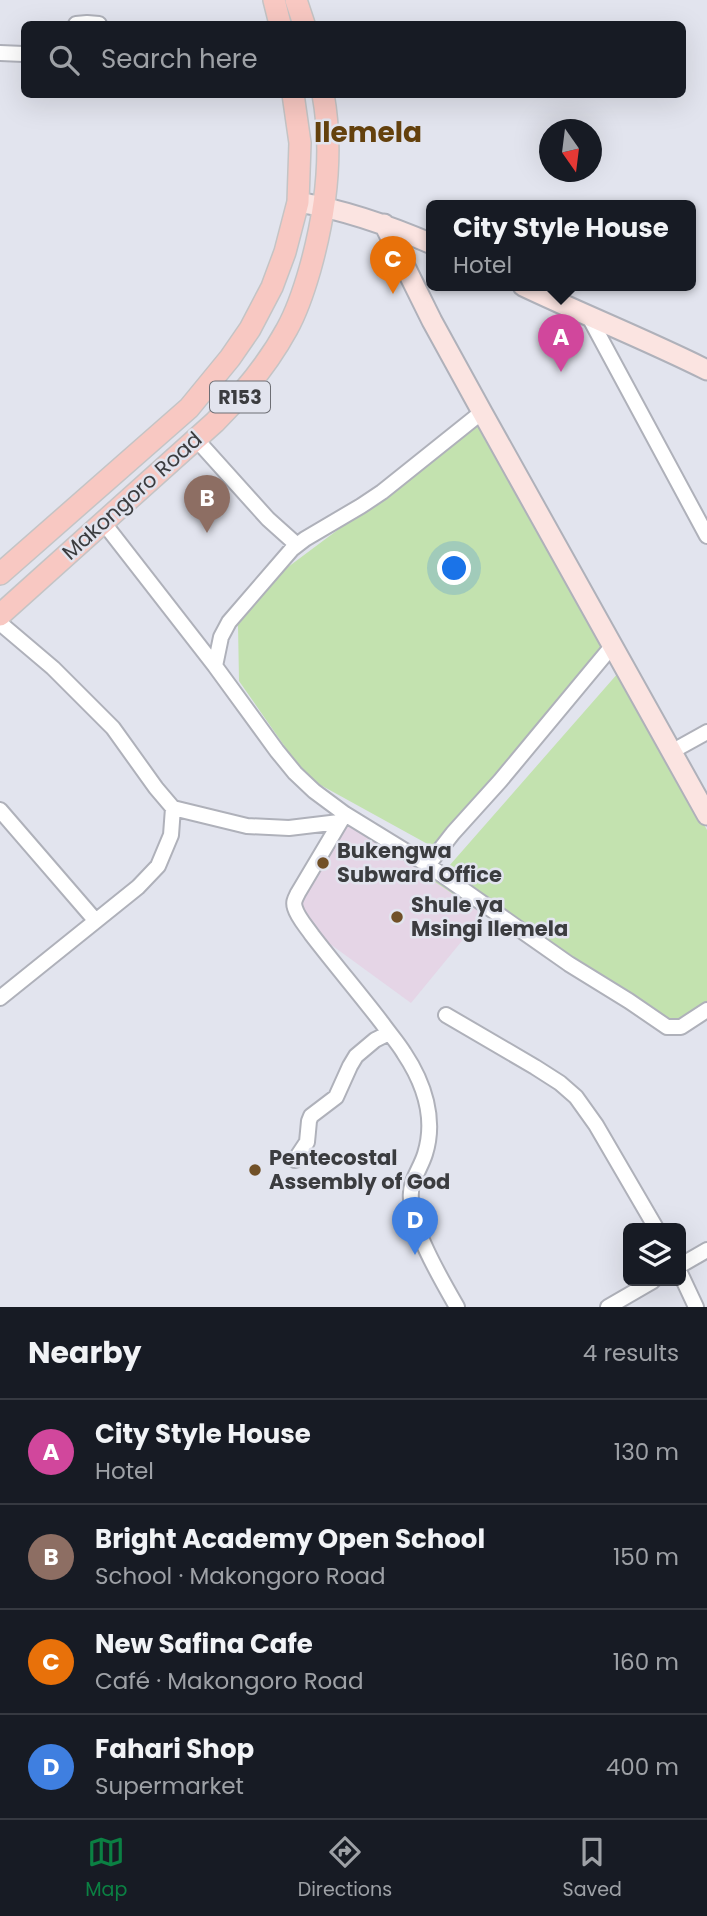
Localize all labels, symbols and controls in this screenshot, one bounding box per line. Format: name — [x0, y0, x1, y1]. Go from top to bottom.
search box — [21, 21, 686, 98]
icon: search — [45, 41, 83, 79]
text: Search here — [101, 41, 258, 77]
district label: Ilemela — [314, 113, 422, 152]
north arrow — [539, 119, 602, 182]
popup — [426, 200, 696, 291]
text: City Style House — [453, 210, 669, 246]
pin: C — [370, 236, 416, 294]
text: Hotel — [453, 249, 512, 281]
pin: A — [538, 314, 584, 372]
road number: R153 — [210, 382, 270, 412]
street label: Makongoro Road — [55, 425, 208, 566]
pin: B — [184, 475, 230, 533]
your location — [437, 551, 471, 585]
place label: Bukengwa Subward Office — [337, 836, 502, 889]
marker: Bukengwa Subward Office — [315, 855, 331, 871]
place label: Shule ya Msingi Ilemela — [411, 890, 568, 943]
marker: Shule ya Msingi Ilemela — [389, 909, 405, 925]
place label: Pentecostal Assembly of God — [269, 1143, 450, 1196]
marker: Pentecostal Assembly of God — [247, 1162, 263, 1178]
pin: D — [392, 1197, 438, 1255]
map controls — [623, 1223, 686, 1286]
button: layers — [623, 1223, 686, 1286]
text: Nearby — [28, 1331, 142, 1374]
text: 4 results — [583, 1337, 679, 1369]
text: City Style House — [95, 1416, 311, 1452]
text: A — [43, 1436, 59, 1468]
text: 130 m — [614, 1436, 679, 1468]
text: Hotel — [95, 1455, 154, 1487]
text: Bright Academy Open School — [95, 1521, 485, 1557]
text: B — [43, 1541, 59, 1573]
text: 150 m — [613, 1541, 679, 1573]
text: School · Makongoro Road — [95, 1560, 386, 1592]
text: New Safina Cafe — [95, 1626, 313, 1662]
text: C — [42, 1646, 60, 1678]
text: 160 m — [613, 1646, 679, 1678]
text: Café · Makongoro Road — [95, 1665, 363, 1697]
text: Fahari Shop — [95, 1731, 254, 1767]
text: D — [43, 1751, 59, 1783]
text: 400 m — [606, 1751, 679, 1783]
text: Supermarket — [95, 1770, 244, 1802]
tab: Map — [85, 1833, 127, 1904]
tab: Directions — [298, 1833, 392, 1904]
tab: Saved — [563, 1833, 622, 1904]

